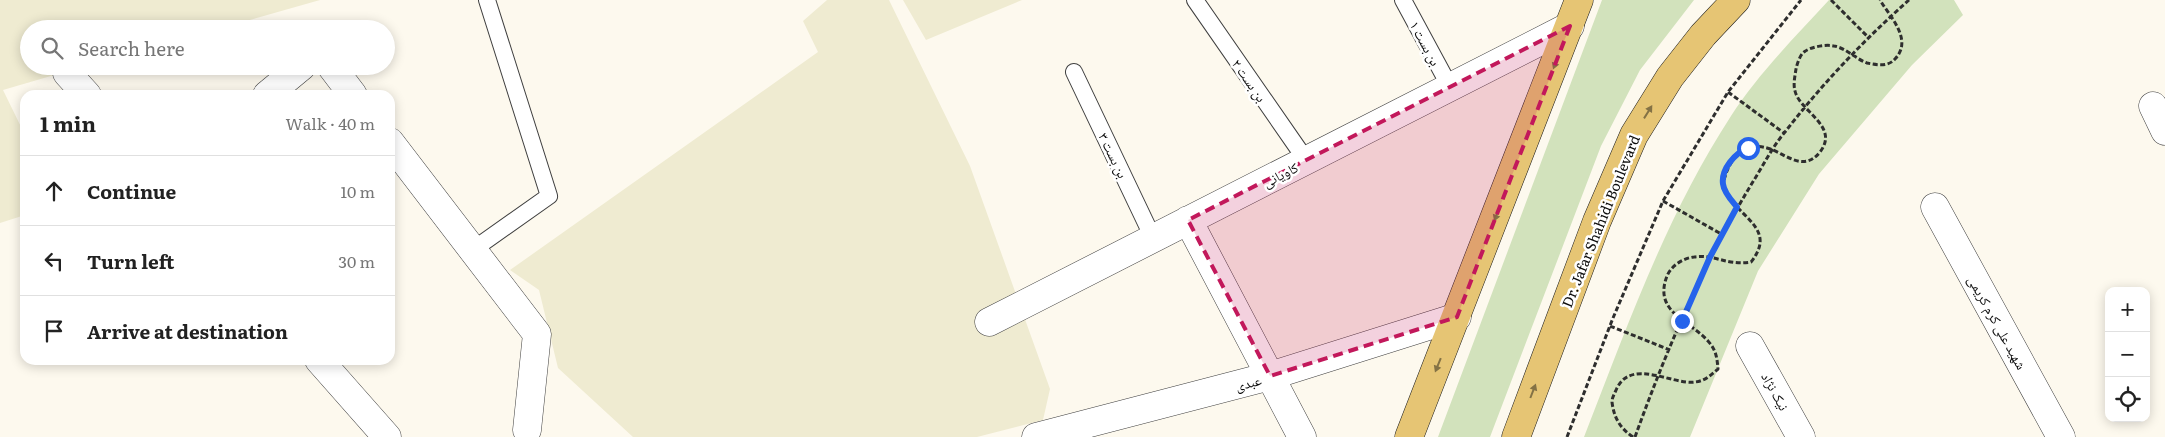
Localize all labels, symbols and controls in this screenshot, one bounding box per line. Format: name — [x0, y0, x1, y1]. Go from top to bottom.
street label: بن بست ۱ — [1406, 17, 1446, 69]
search box — [20, 20, 395, 75]
icon: search — [38, 34, 66, 62]
text: Search here — [78, 34, 185, 62]
street label: بن بست ۲ — [1228, 54, 1272, 106]
one-way arrow — [1552, 55, 1560, 70]
one-way arrow — [1644, 106, 1653, 119]
text: 1 min — [40, 107, 96, 138]
text: Walk · 40 m — [286, 111, 375, 135]
street label: بن بست ۳ — [1094, 129, 1134, 181]
street label: Dr. Jafar Shahidi Boulevard — [1556, 131, 1644, 310]
route start — [1737, 137, 1760, 160]
street label: کاویانی — [1259, 156, 1302, 191]
icon: ahead — [40, 177, 68, 205]
text: Continue — [87, 177, 176, 205]
text: 10 m — [341, 179, 375, 203]
one-way arrow — [1493, 206, 1500, 221]
icon: left — [40, 247, 68, 275]
text: Turn left — [87, 247, 174, 275]
text: 30 m — [338, 249, 375, 273]
street label: شهید علی کرم کریمی — [1963, 271, 2032, 373]
map controls — [2105, 287, 2150, 422]
button: + — [2105, 287, 2150, 332]
route end — [1671, 310, 1694, 333]
icon: arrive — [40, 317, 68, 345]
text: Arrive at destination — [87, 317, 288, 345]
button: − — [2105, 332, 2150, 377]
one-way arrow — [1434, 358, 1442, 373]
street label: نیک نژاد — [1757, 368, 1795, 414]
street label: عبدی — [1233, 369, 1263, 395]
button: locate — [2105, 377, 2150, 422]
one-way arrow — [1530, 384, 1537, 399]

